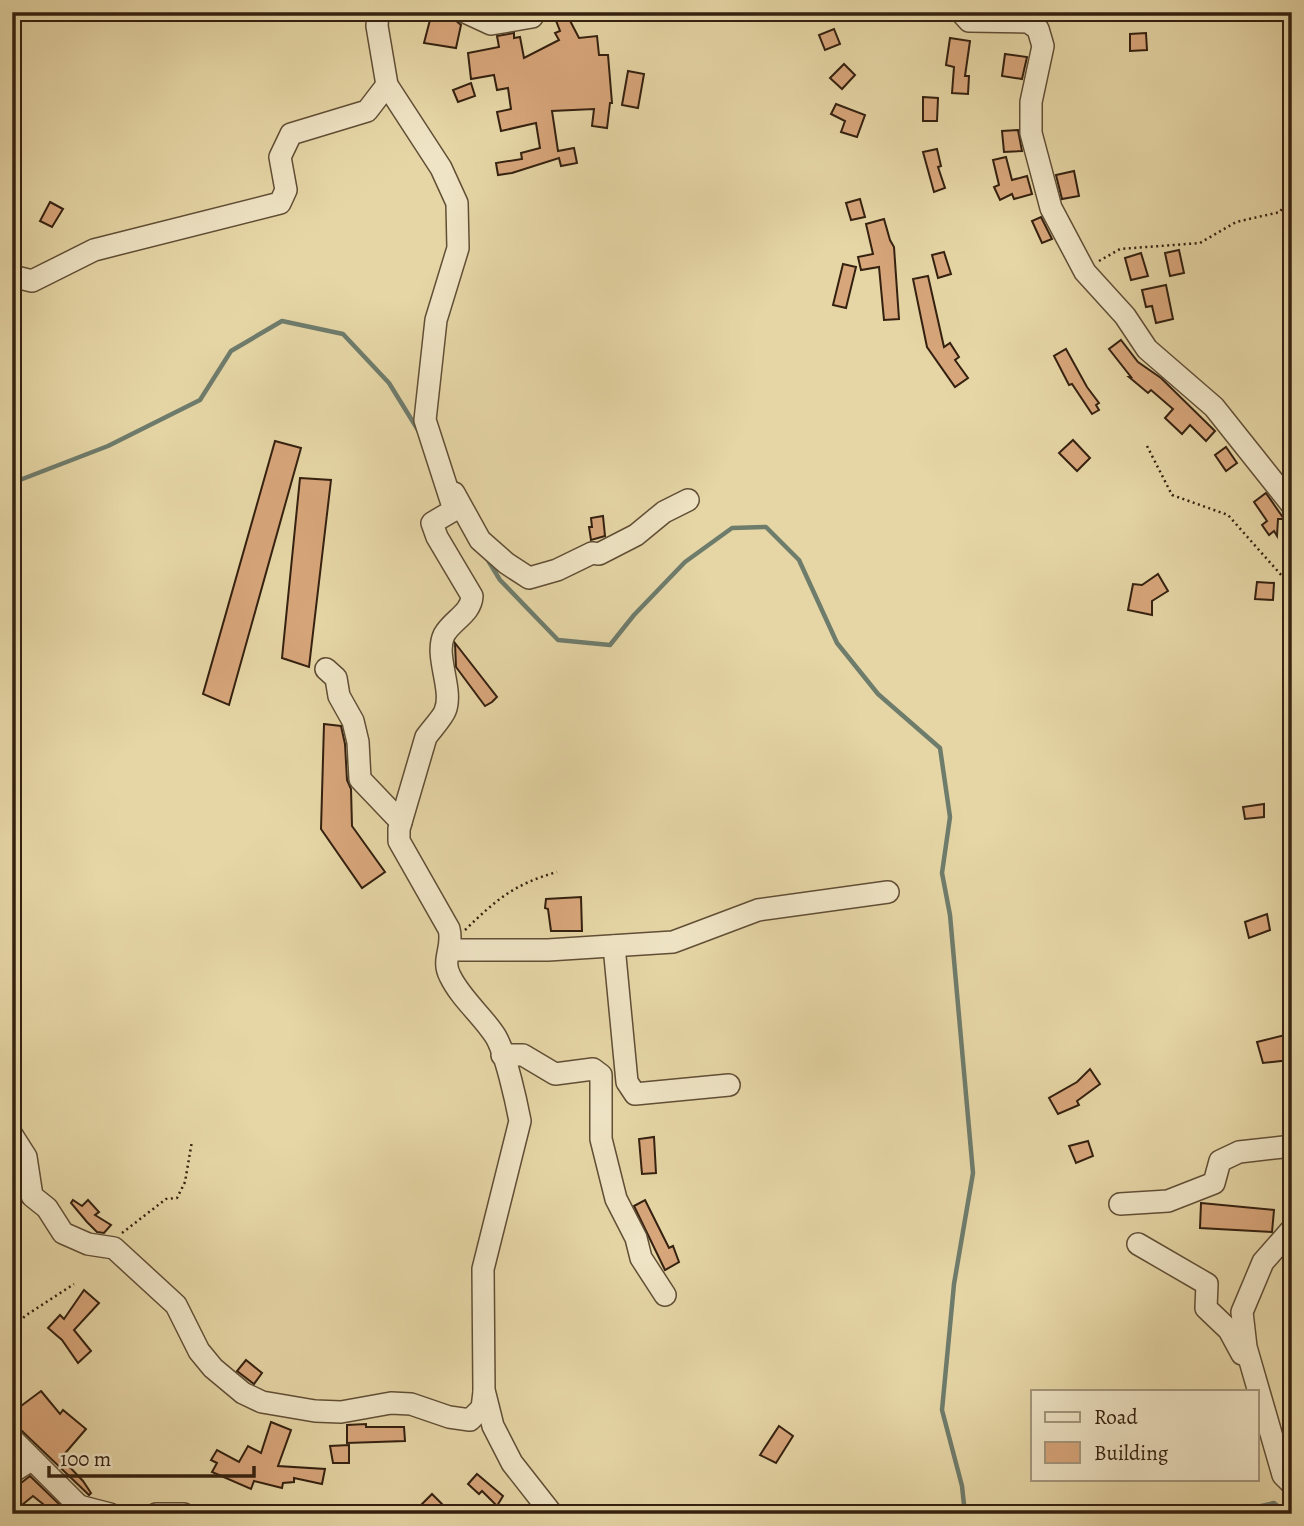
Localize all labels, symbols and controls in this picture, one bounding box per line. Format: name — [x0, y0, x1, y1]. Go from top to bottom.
legend — [1031, 1390, 1258, 1480]
text: Road — [1094, 1403, 1138, 1431]
scale bar — [49, 1435, 254, 1479]
text: Building — [1094, 1439, 1169, 1467]
text: 100 m — [60, 1445, 111, 1473]

